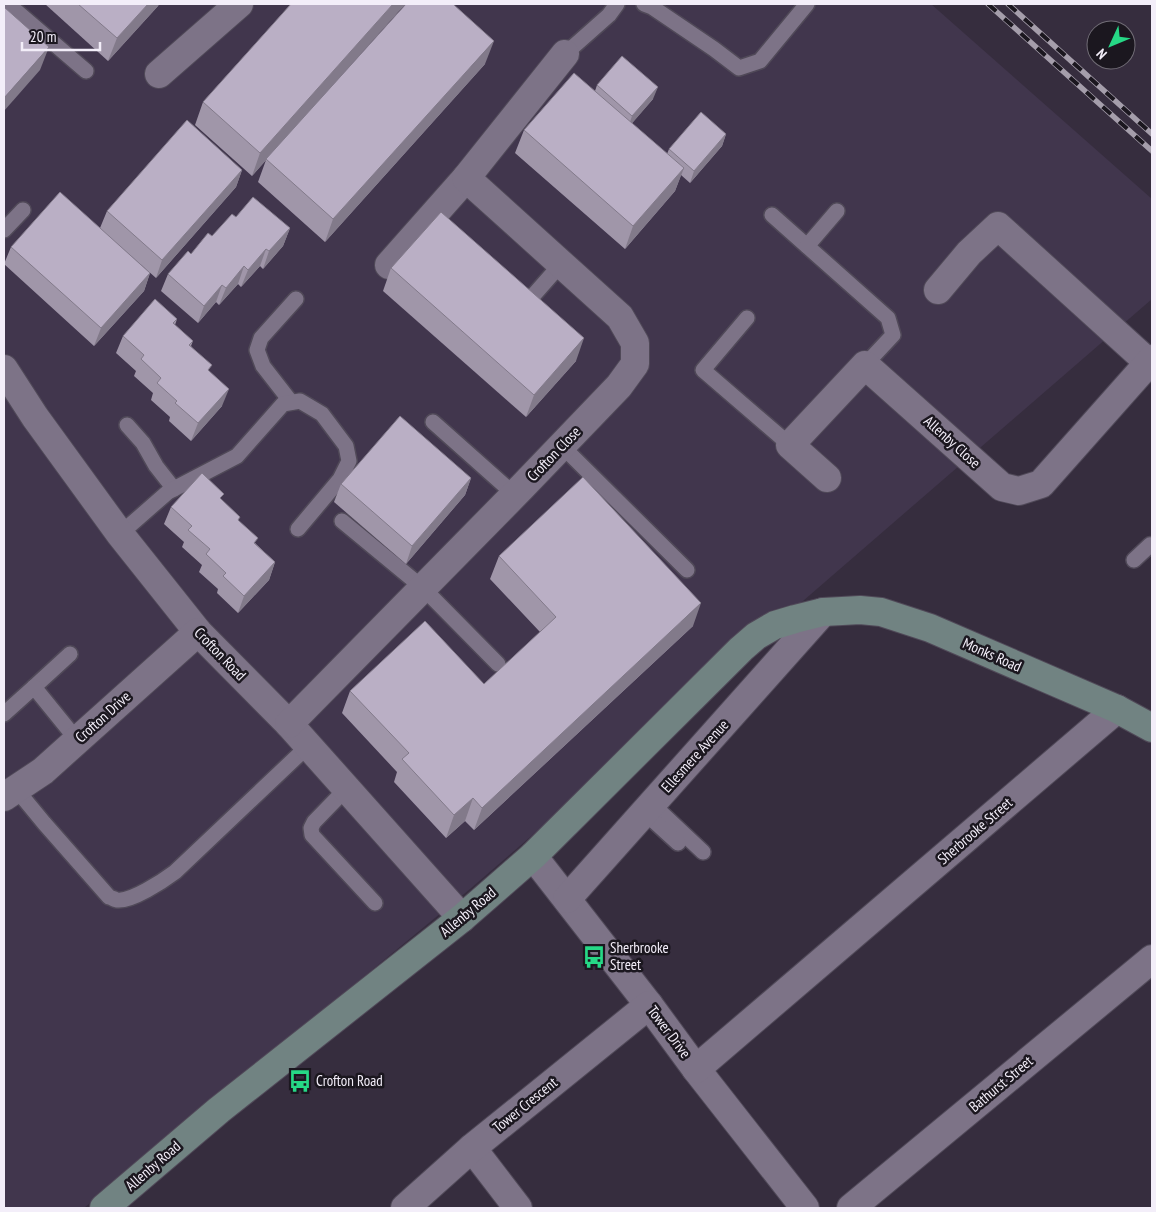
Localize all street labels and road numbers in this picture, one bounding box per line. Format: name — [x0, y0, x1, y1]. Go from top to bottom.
street label: Allenby Close — [920, 411, 985, 472]
street label: Crofton Close — [523, 422, 584, 485]
street label: Crofton Road — [190, 623, 250, 684]
street label: Monks Road — [960, 633, 1025, 676]
street label: Crofton Drive — [71, 687, 134, 747]
street label: Ellesmere Avenue — [657, 715, 732, 796]
street label: Sherbrooke Street — [933, 793, 1016, 868]
street label: Allenby Road — [436, 883, 500, 940]
street label: Tower Drive — [643, 1002, 695, 1062]
street label: Bathurst Street — [965, 1051, 1037, 1116]
street label: Tower Crescent — [488, 1073, 561, 1136]
street label: Allenby Road — [121, 1136, 184, 1195]

